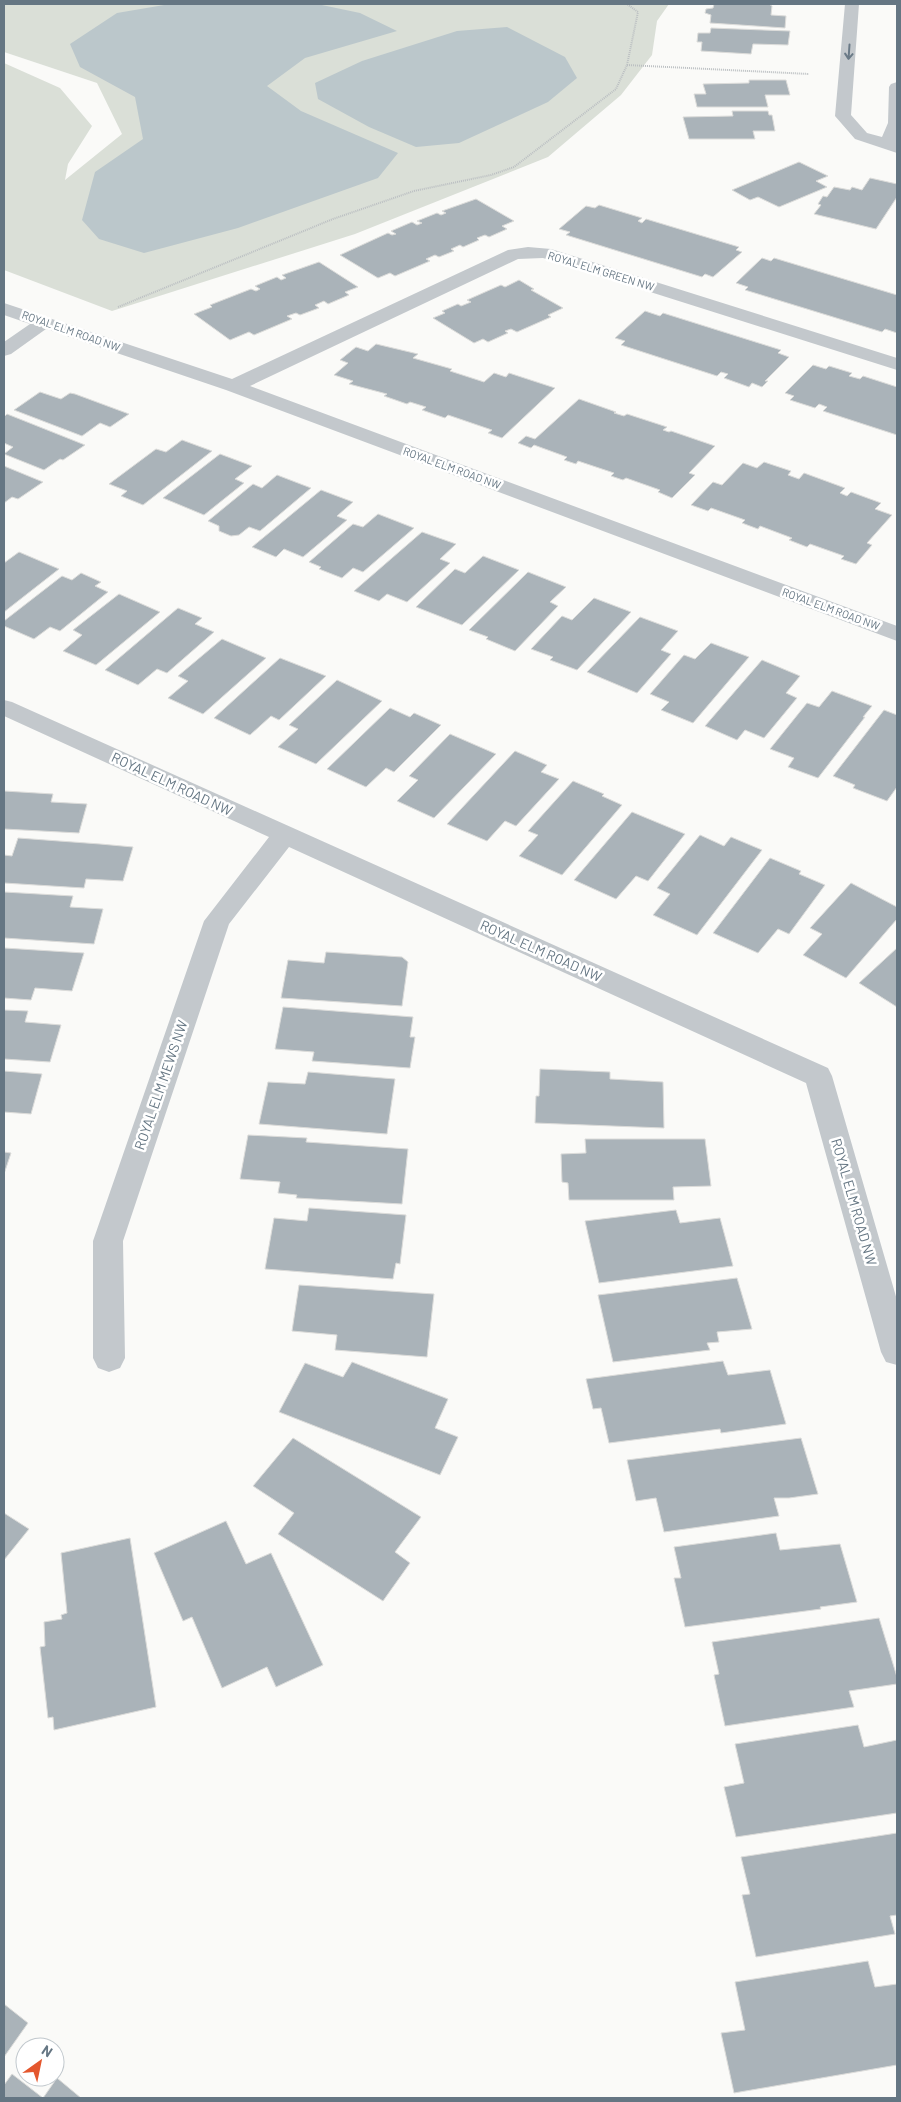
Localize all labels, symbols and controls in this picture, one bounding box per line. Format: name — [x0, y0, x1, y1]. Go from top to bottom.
one-way arrow — [844, 44, 853, 60]
street label: ROYAL ELM GREEN NW — [546, 248, 656, 293]
street label: ROYAL ELM ROAD NW — [20, 308, 122, 354]
street label: ROYAL ELM ROAD NW — [401, 444, 503, 491]
street label: ROYAL ELM ROAD NW — [780, 585, 882, 632]
street label: ROYAL ELM ROAD NW — [109, 748, 235, 819]
street label: ROYAL ELM ROAD NW — [478, 916, 605, 985]
street label: ROYAL ELM MEWS NW — [130, 1018, 191, 1152]
street label: ROYAL ELM ROAD NW — [828, 1136, 881, 1267]
north arrow — [15, 2037, 65, 2087]
text: N — [39, 2041, 56, 2060]

